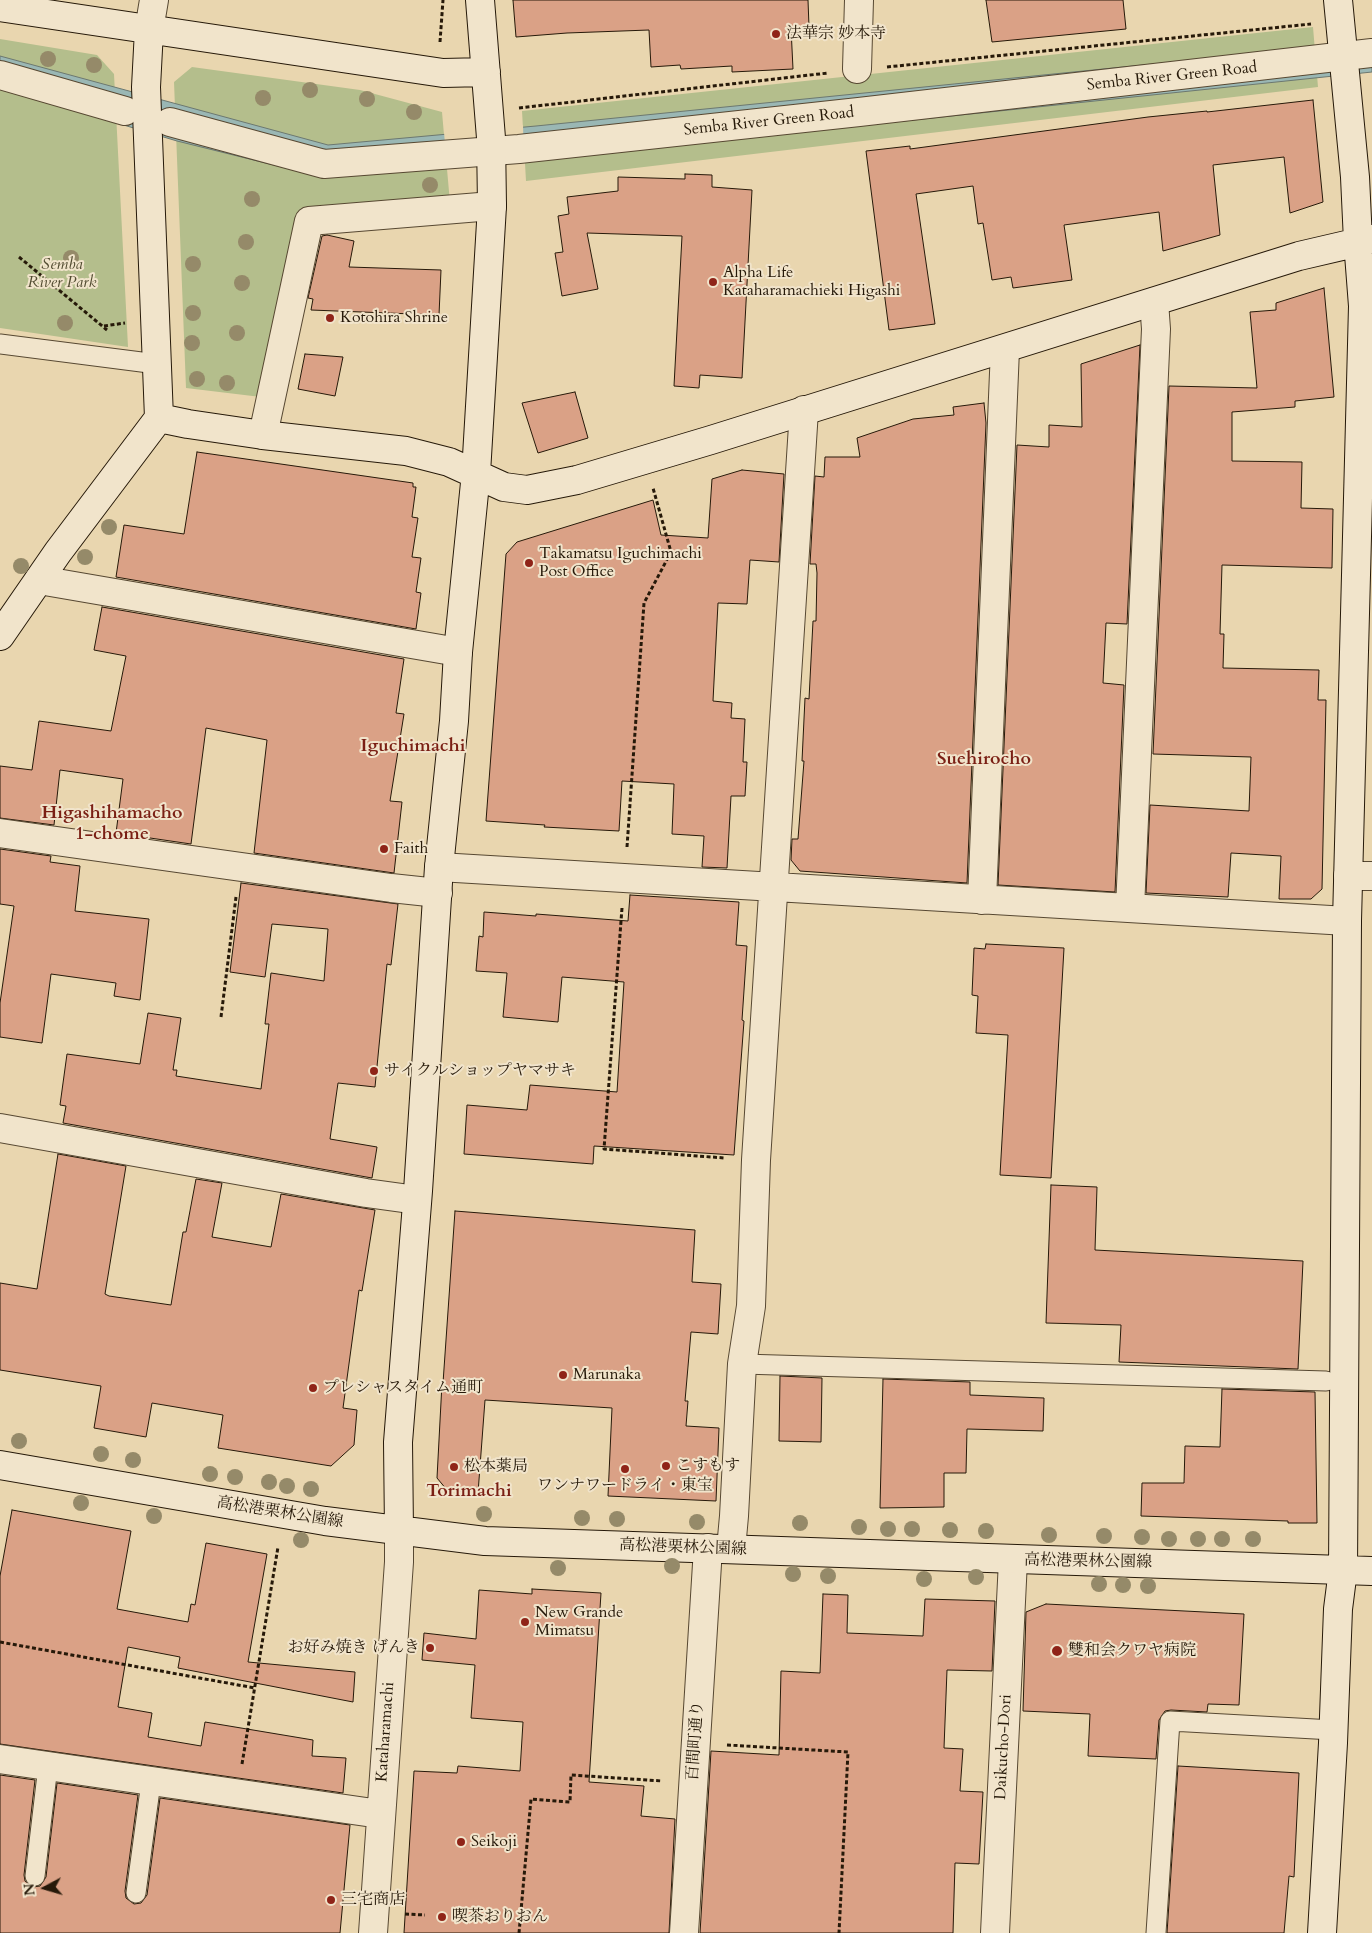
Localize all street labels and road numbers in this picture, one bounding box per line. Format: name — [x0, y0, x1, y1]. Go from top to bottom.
street label: Semba River Green Road — [1086, 59, 1258, 95]
street label: Semba River Green Road — [683, 104, 855, 140]
street label: 高松港栗林公園線 — [215, 1494, 345, 1532]
street label: 高松港栗林公園線 — [619, 1536, 747, 1560]
street label: 高松港栗林公園線 — [1024, 1551, 1152, 1573]
street label: Kataharamachi — [373, 1681, 399, 1783]
street label: Daikucho-Dori — [992, 1694, 1016, 1800]
street label: 百間町通り — [684, 1700, 708, 1782]

